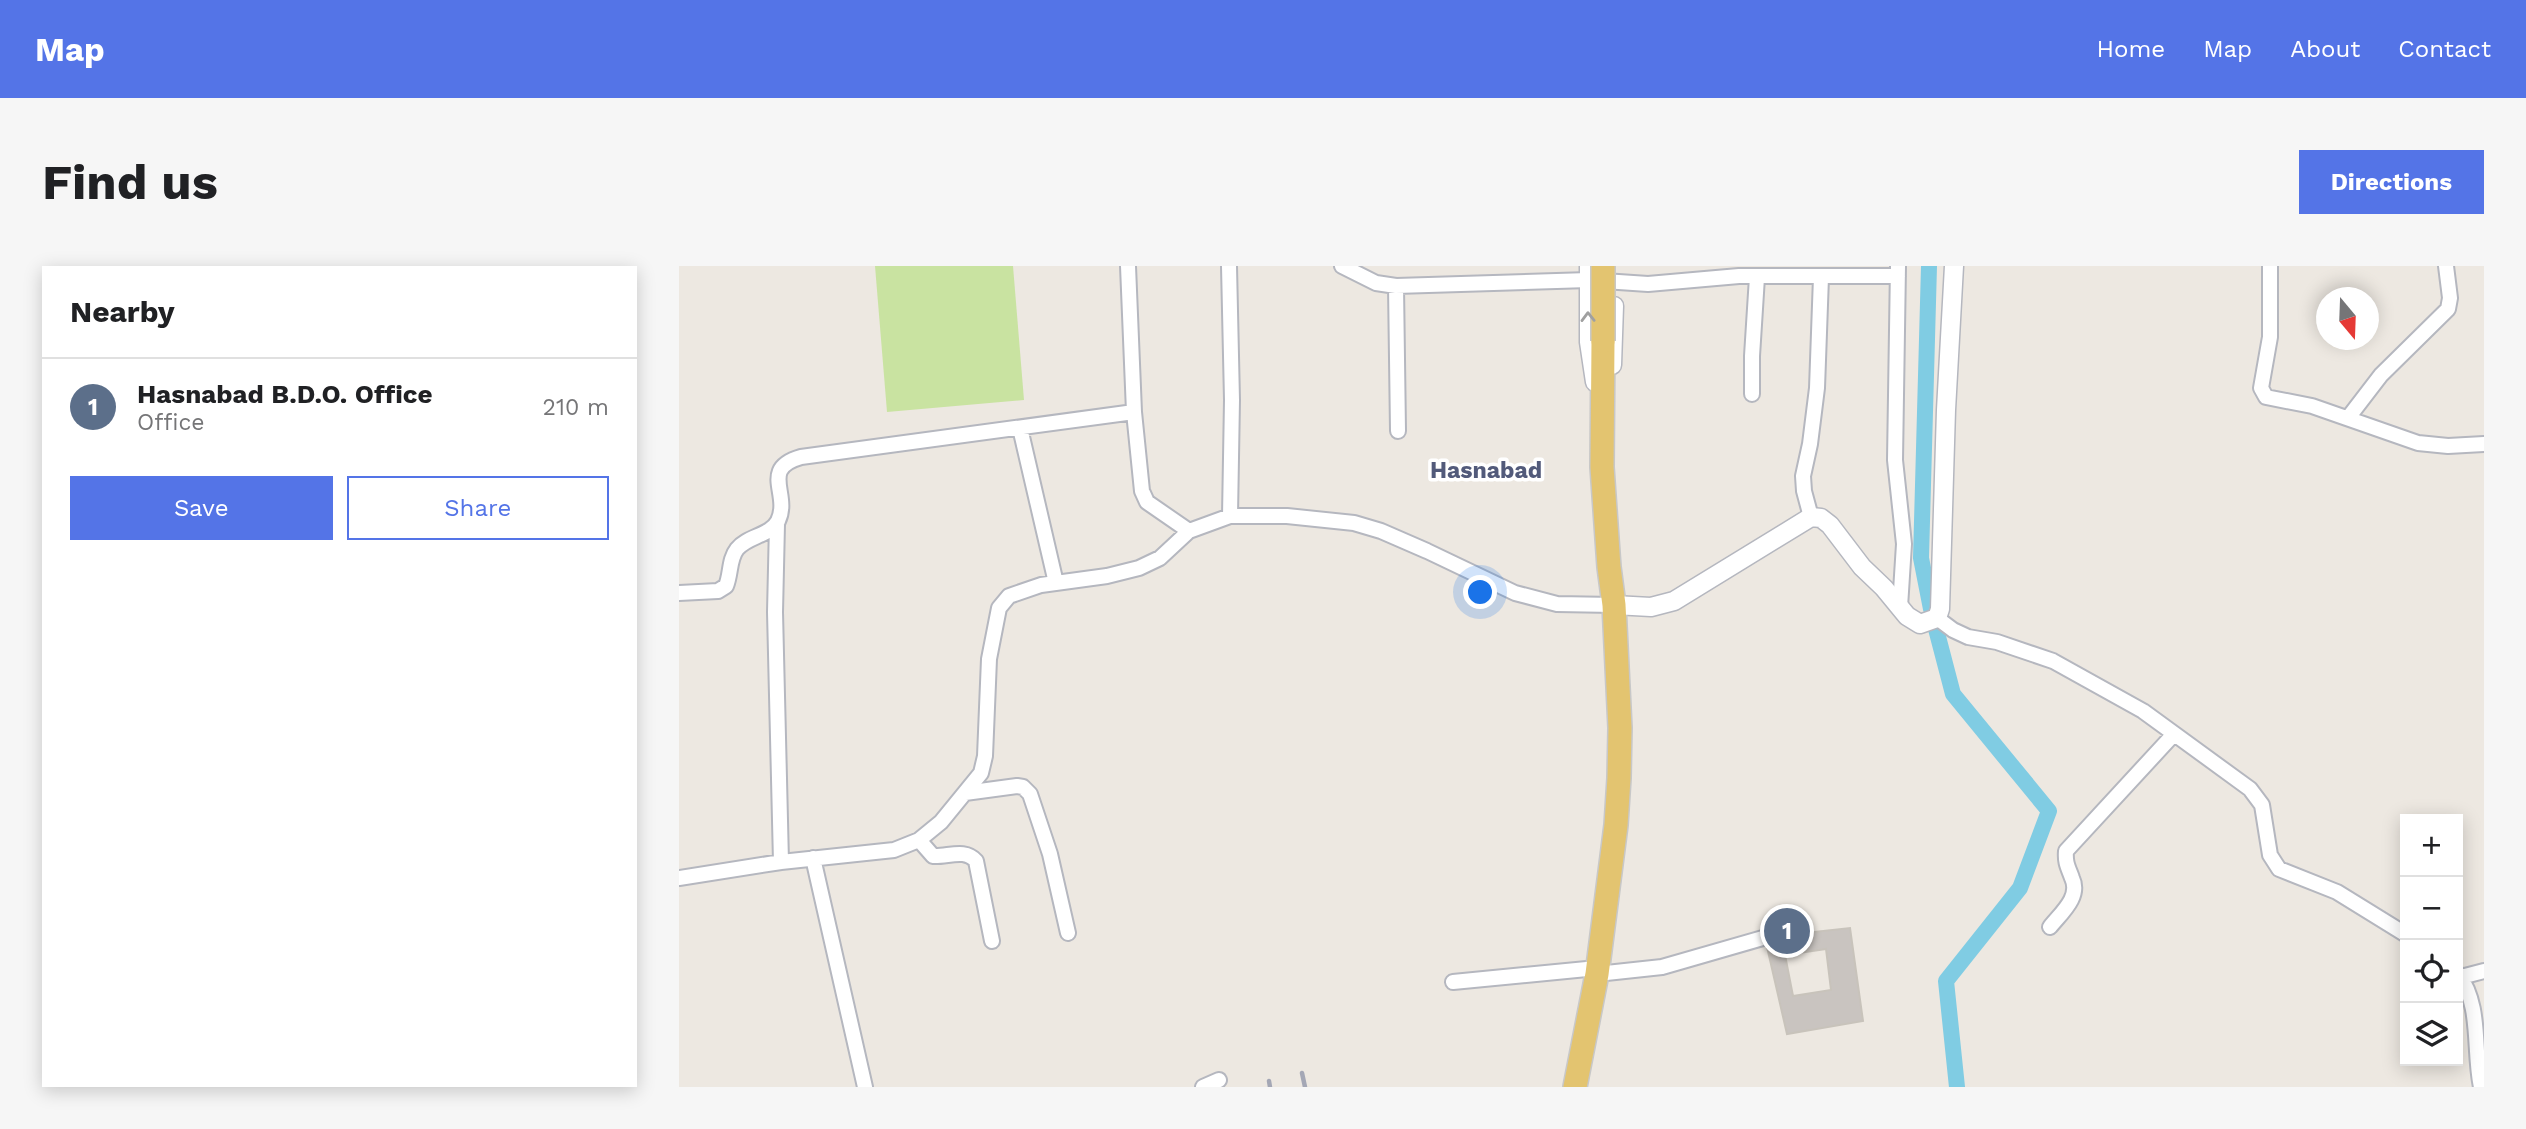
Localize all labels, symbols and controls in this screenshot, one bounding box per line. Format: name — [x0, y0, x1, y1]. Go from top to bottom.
text: Map — [35, 30, 105, 69]
text: Home — [2097, 35, 2165, 63]
text: Map — [2203, 35, 2252, 63]
text: About — [2290, 35, 2360, 63]
text: Contact — [2398, 35, 2491, 63]
button: Directions — [2299, 150, 2484, 214]
text: Find us — [42, 153, 218, 211]
north arrow — [2316, 287, 2379, 350]
text: Nearby — [70, 294, 175, 329]
one-way arrow — [1581, 312, 1596, 323]
text: Hasnabad B.D.O. Office — [137, 379, 433, 409]
text: 1 — [88, 394, 98, 421]
text: 210 m — [543, 394, 609, 421]
text: Office — [137, 409, 205, 436]
district label: Hasnabad — [1430, 457, 1542, 484]
button: Save — [70, 476, 333, 540]
button: Share — [347, 476, 609, 540]
your location — [1463, 575, 1497, 609]
map controls — [2400, 814, 2463, 1066]
button: + — [2400, 814, 2463, 877]
button: − — [2400, 877, 2463, 940]
pin: 1 — [1764, 905, 1810, 957]
button: locate — [2400, 940, 2463, 1003]
button: layers — [2400, 1003, 2463, 1066]

